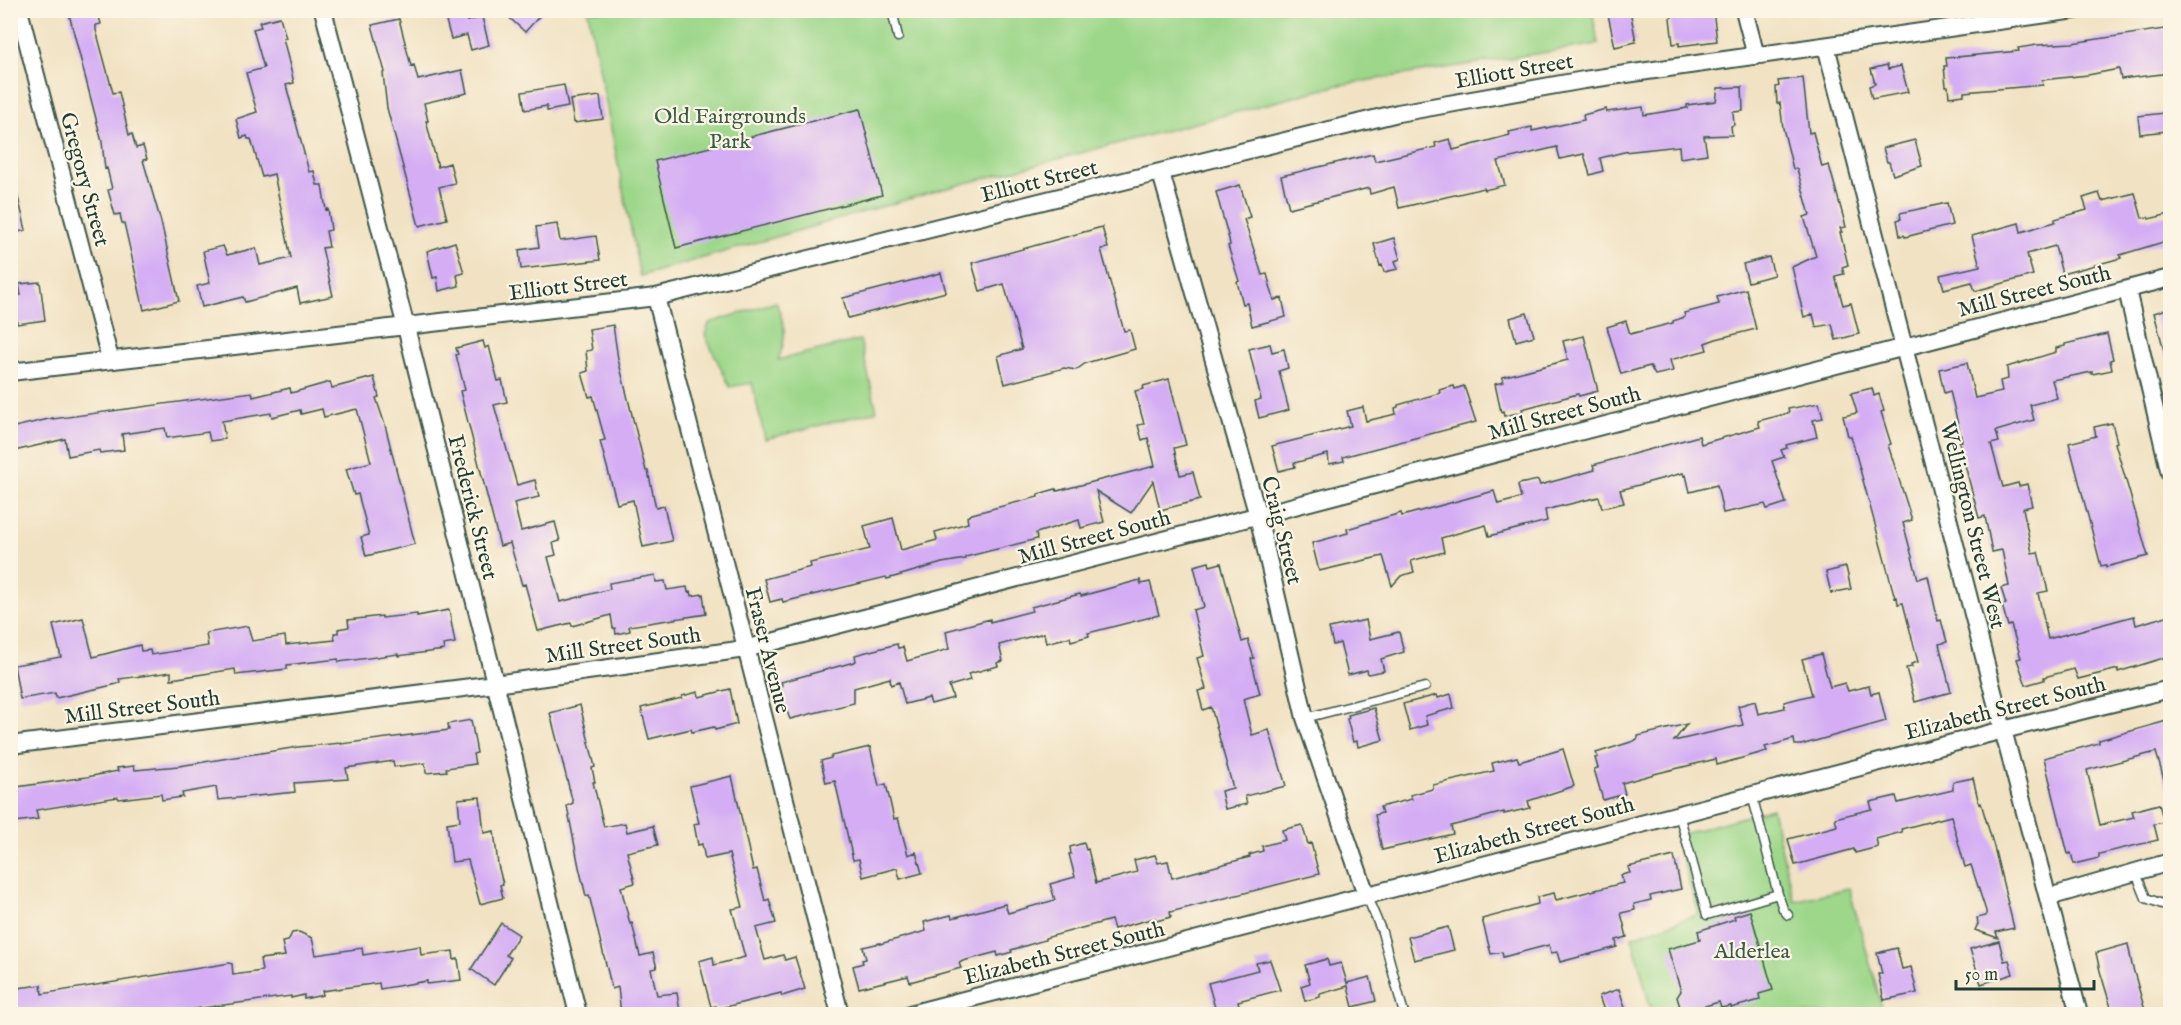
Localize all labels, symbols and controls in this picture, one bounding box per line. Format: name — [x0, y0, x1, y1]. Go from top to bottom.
street label: Elliott Street — [1453, 48, 1576, 96]
park label: Old Fairgrounds Park — [654, 103, 806, 156]
street label: Gregory Street — [53, 109, 116, 250]
street label: Elliott Street — [978, 154, 1101, 210]
street label: Mill Street South — [1955, 259, 2114, 324]
street label: Elliott Street — [507, 266, 630, 308]
street label: Mill Street South — [1485, 380, 1644, 448]
street label: Wellington Street West — [1933, 419, 2011, 632]
street label: Frederick Street — [441, 432, 504, 583]
street label: Craig Street — [1254, 473, 1308, 588]
street label: Mill Street South — [1015, 504, 1174, 572]
street label: Fraser Avenue — [738, 584, 796, 717]
street label: Mill Street South — [544, 621, 703, 671]
street label: Elizabeth Street South — [1902, 670, 2109, 747]
street label: Mill Street South — [63, 685, 222, 731]
street label: Elizabeth Street South — [1431, 791, 1638, 871]
street label: Elizabeth Street South — [961, 915, 1168, 992]
park label: Alderlea — [1713, 938, 1791, 966]
scale bar — [1956, 953, 2094, 991]
text: 50 m — [1965, 964, 1998, 987]

